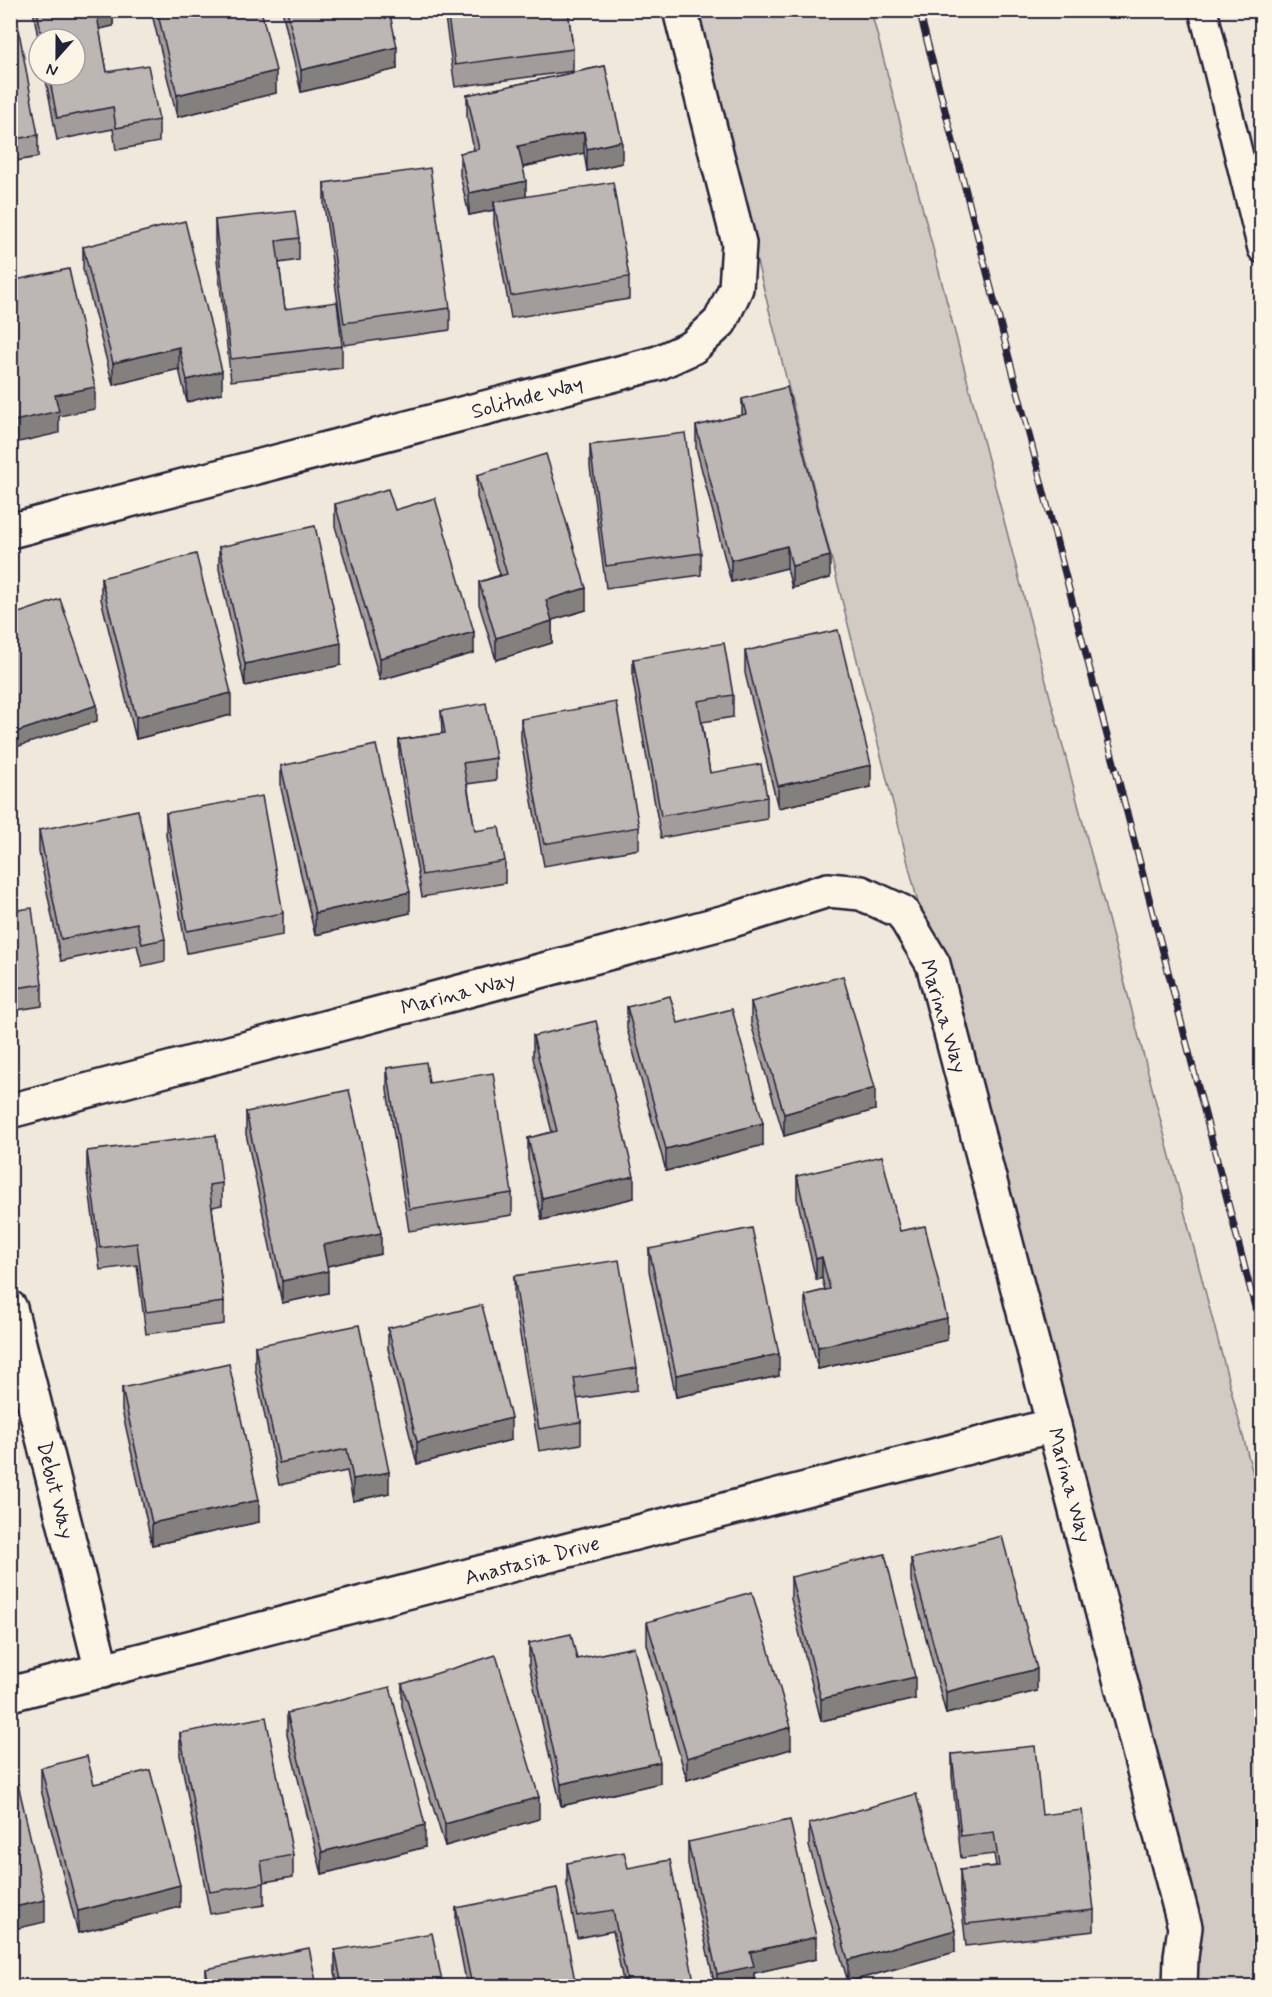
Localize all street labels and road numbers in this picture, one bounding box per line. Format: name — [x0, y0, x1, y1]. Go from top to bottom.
street label: Solitude Way — [468, 370, 586, 426]
street label: Marina Way — [912, 956, 974, 1077]
street label: Marina Way — [398, 965, 519, 1023]
street label: Marina Way — [1040, 1425, 1098, 1546]
street label: Debut Way — [29, 1439, 81, 1542]
street label: Anastasia Drive — [462, 1529, 603, 1592]

